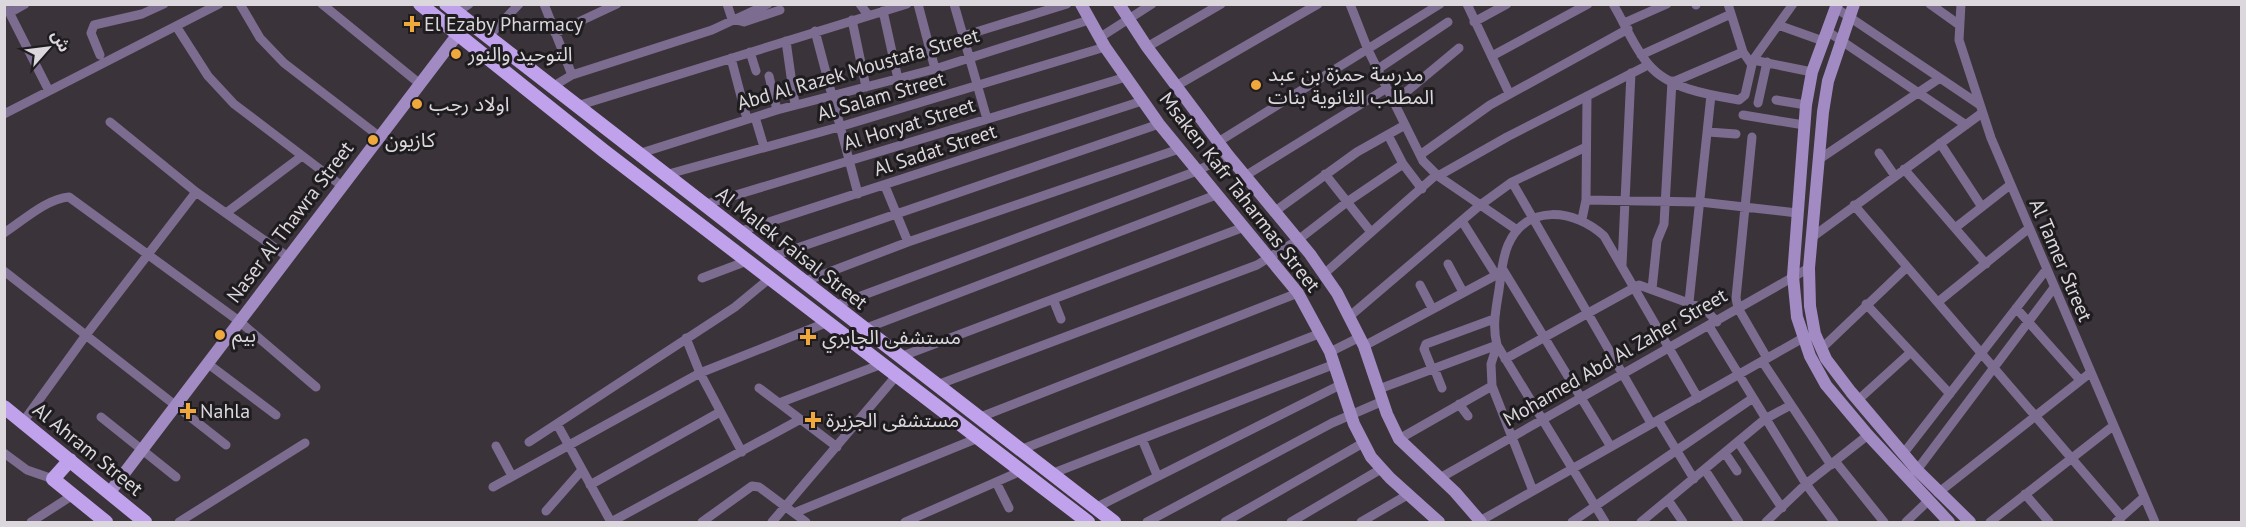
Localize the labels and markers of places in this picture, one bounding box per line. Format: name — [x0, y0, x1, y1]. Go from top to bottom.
place label: El Ezaby Pharmacy — [424, 11, 584, 37]
marker: El Ezaby Pharmacy — [405, 17, 419, 31]
place label: التوحيد والنور — [467, 41, 573, 67]
marker: التوحيد والنور — [449, 47, 463, 61]
place label: مدرسة حمزة بن عبد المطلب الثانوية بنات — [1268, 61, 1434, 110]
marker: مدرسة حمزة بن عبد المطلب الثانوية بنات — [1249, 78, 1263, 92]
place label: اولاد رجب — [429, 91, 509, 117]
marker: اولاد رجب — [410, 97, 424, 111]
place label: كازيون — [385, 127, 436, 153]
marker: كازيون — [366, 133, 380, 147]
place label: بيم — [232, 322, 256, 350]
place label: مستشفى الجابري — [822, 324, 961, 353]
marker: بيم — [213, 328, 227, 342]
marker: مستشفى الجابري — [799, 328, 817, 346]
place label: Nahla — [200, 398, 250, 424]
marker: Nahla — [181, 404, 195, 418]
place label: مستشفى الجزيرة — [826, 407, 959, 433]
marker: مستشفى الجزيرة — [804, 411, 822, 429]

